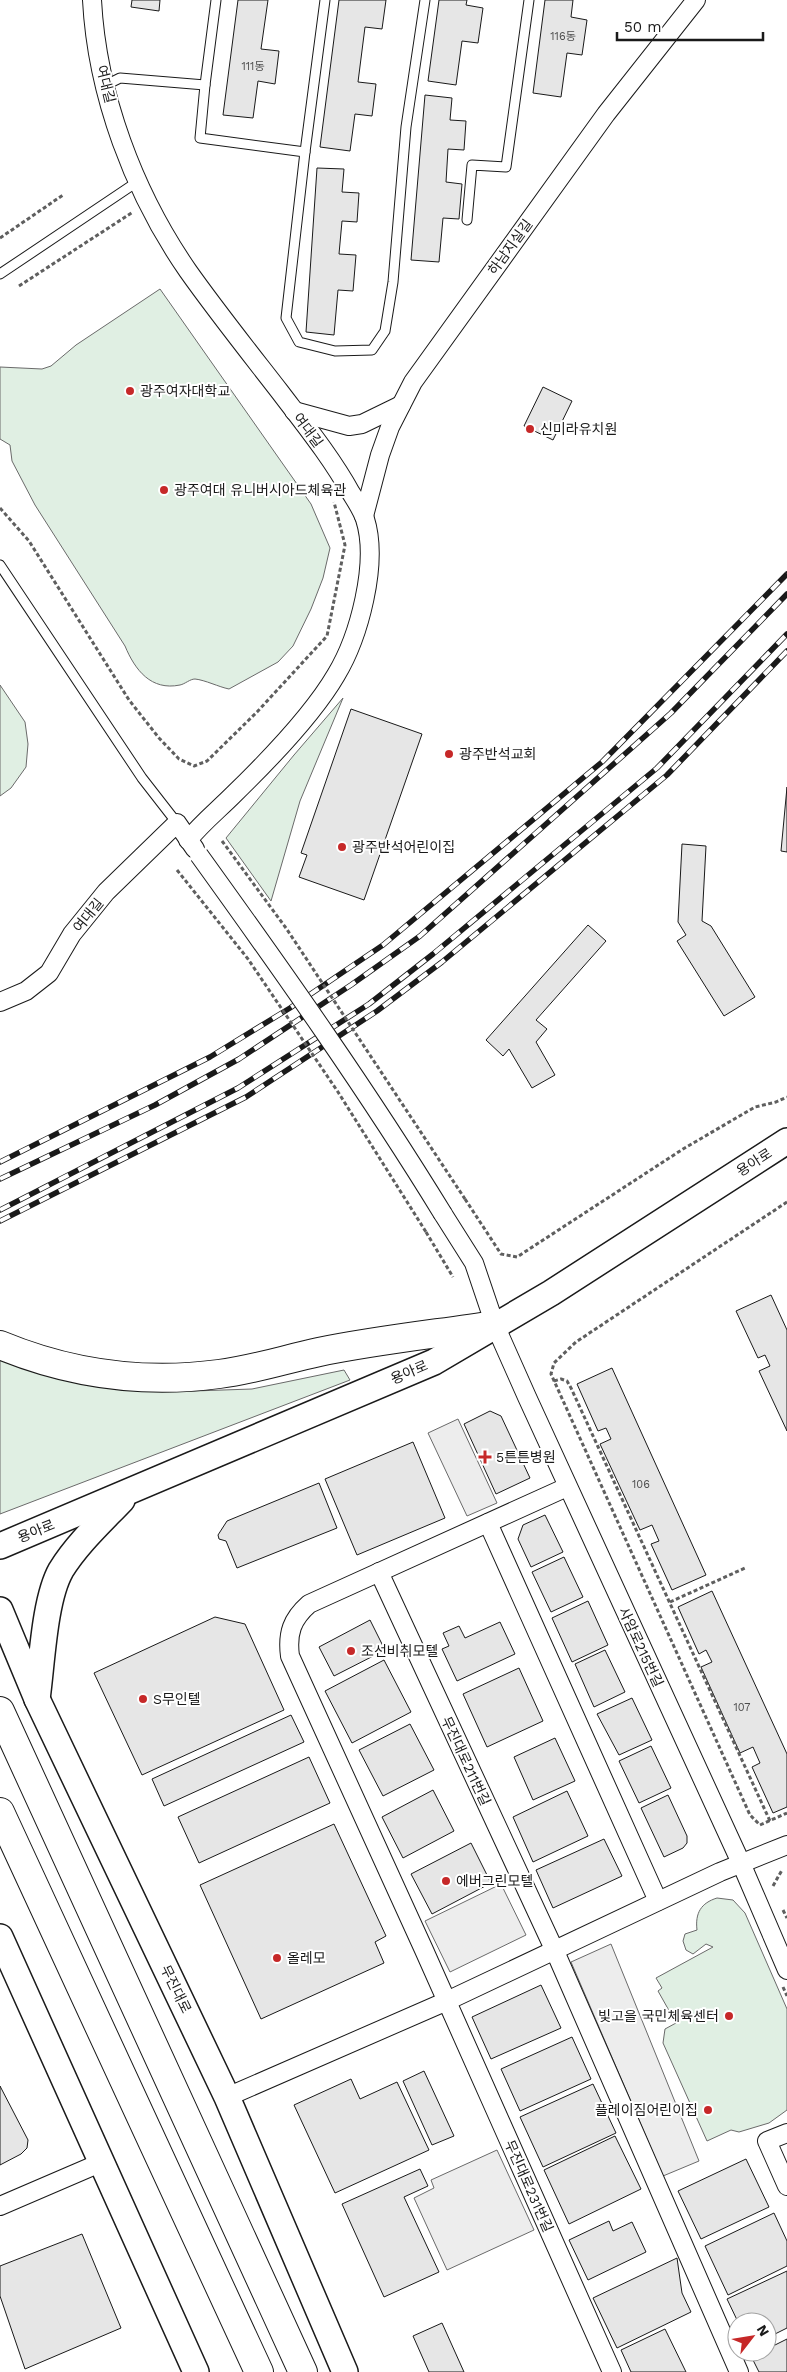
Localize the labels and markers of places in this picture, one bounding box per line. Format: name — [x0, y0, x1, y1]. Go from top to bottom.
place label: 광주여자대학교 — [140, 383, 230, 399]
marker: 광주여자대학교 — [124, 385, 136, 397]
place label: 신미라유치원 — [540, 421, 617, 437]
marker: 신미라유치원 — [524, 423, 536, 435]
place label: 광주여대 유니버시아드체육관 — [174, 482, 346, 498]
marker: 광주여대 유니버시아드체육관 — [158, 484, 170, 496]
place label: 광주반석교회 — [459, 746, 536, 762]
marker: 광주반석교회 — [443, 748, 455, 760]
place label: 광주반석어린이집 — [352, 839, 455, 855]
marker: 광주반석어린이집 — [336, 841, 348, 853]
place label: 5튼튼병원 — [496, 1449, 556, 1465]
marker: 5튼튼병원 — [478, 1450, 492, 1464]
place label: 조선비취모텔 — [361, 1643, 438, 1659]
marker: 조선비취모텔 — [345, 1645, 357, 1657]
place label: S무인텔 — [153, 1691, 201, 1707]
marker: S무인텔 — [137, 1693, 149, 1705]
place label: 에버그린모텔 — [456, 1873, 533, 1889]
marker: 에버그린모텔 — [440, 1875, 452, 1887]
place label: 올레모 — [287, 1950, 326, 1966]
marker: 올레모 — [271, 1952, 283, 1964]
place label: 빛고을 국민체육센터 — [598, 2008, 719, 2024]
marker: 빛고을 국민체육센터 — [723, 2010, 735, 2022]
place label: 플레이짐어린이집 — [595, 2102, 698, 2118]
marker: 플레이짐어린이집 — [702, 2104, 714, 2116]

